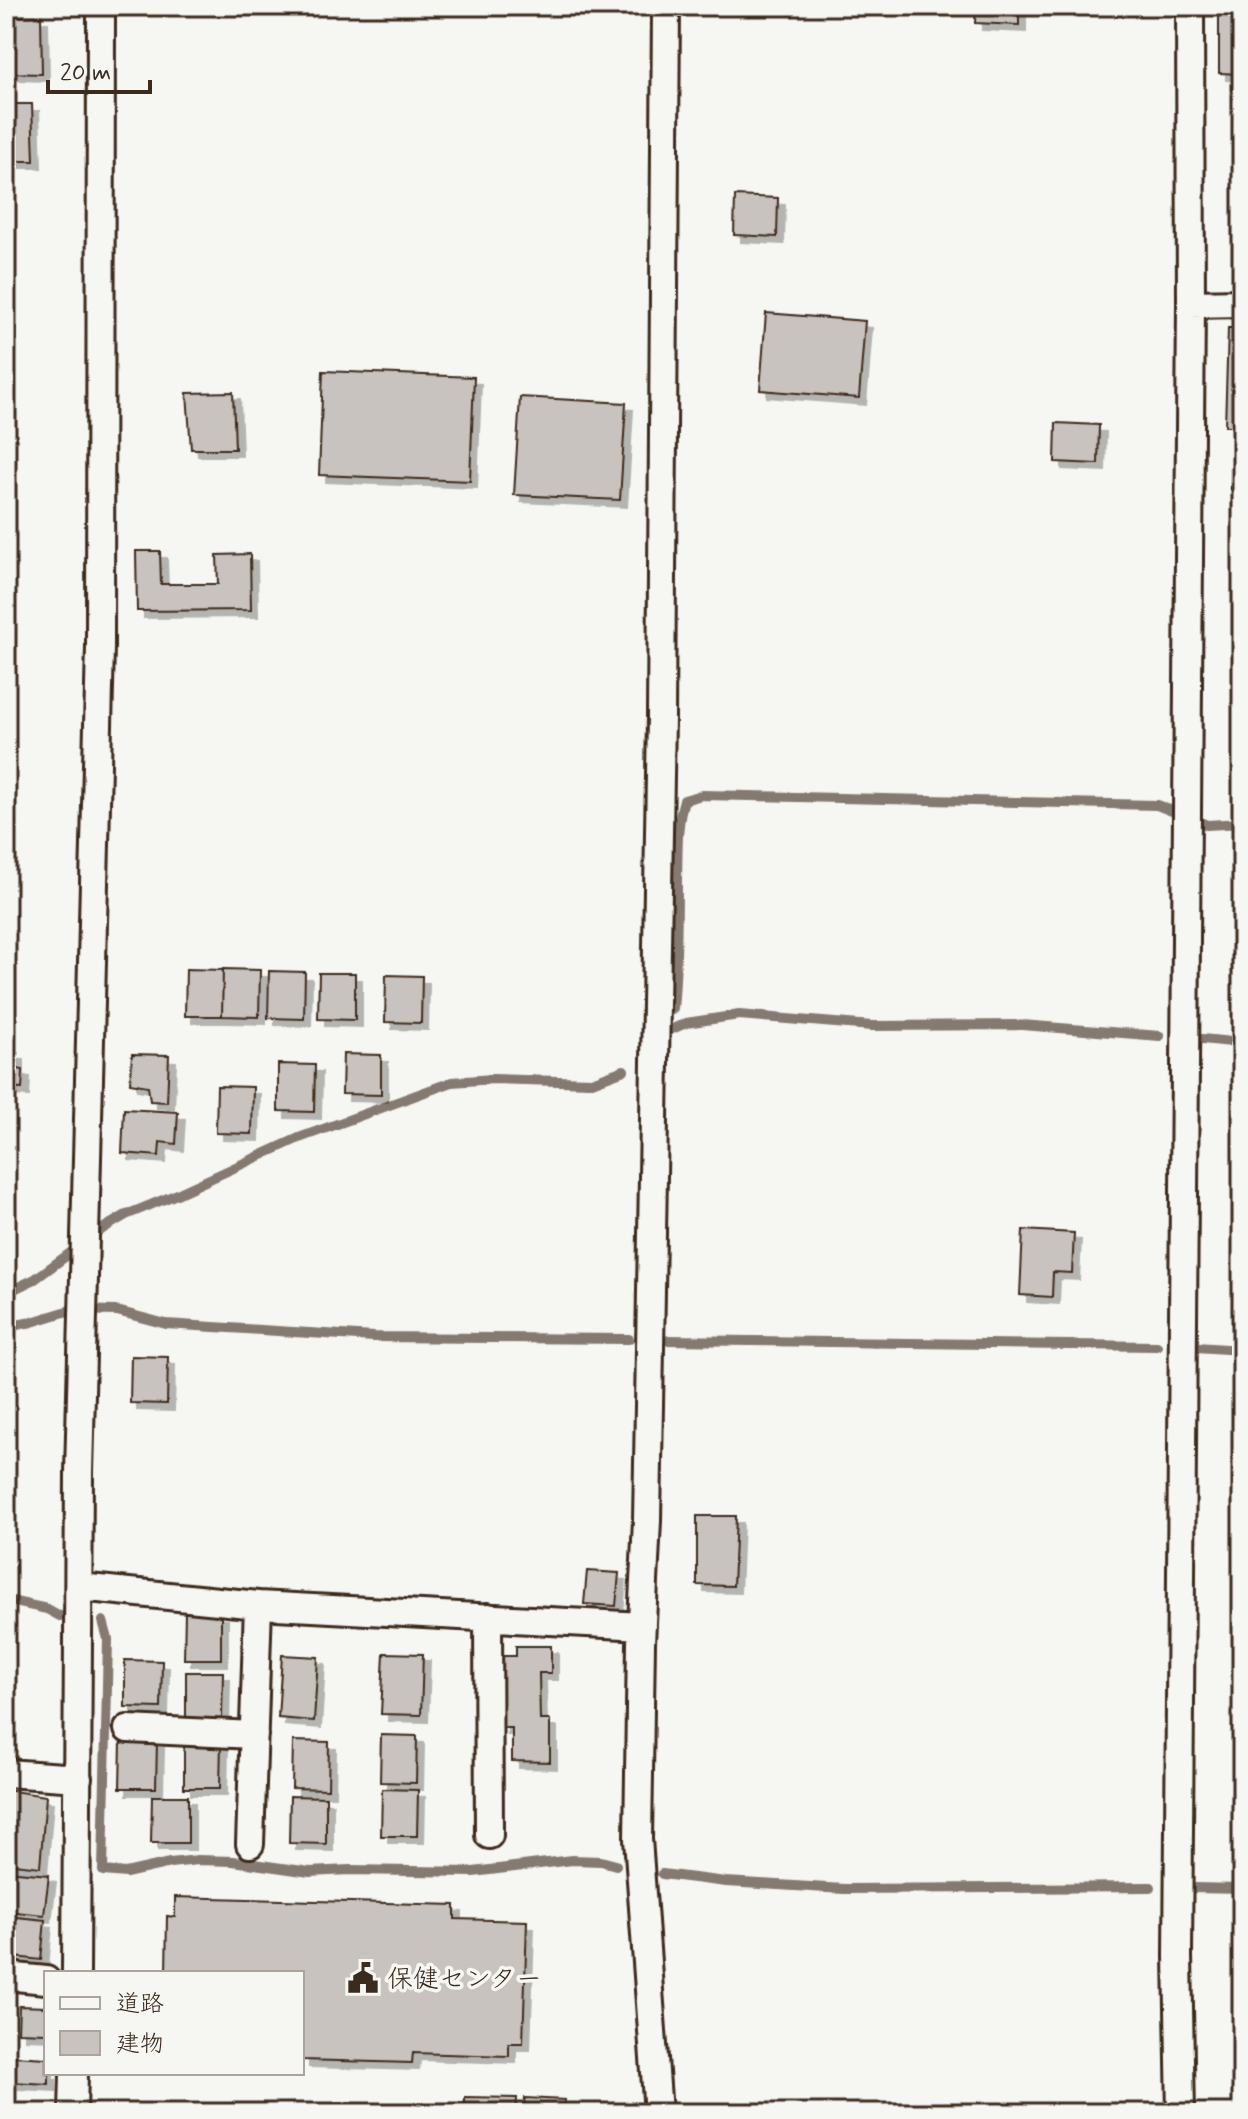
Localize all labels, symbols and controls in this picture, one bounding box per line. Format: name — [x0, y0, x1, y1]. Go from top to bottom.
scale bar — [48, 44, 150, 94]
text: 20 m — [60, 58, 111, 89]
public building icon: 保健センター — [346, 1961, 380, 1995]
place label: 保健センター — [387, 1963, 542, 1997]
legend — [44, 1971, 304, 2075]
text: 道路 — [116, 1989, 164, 2020]
text: 建物 — [116, 2029, 164, 2060]

